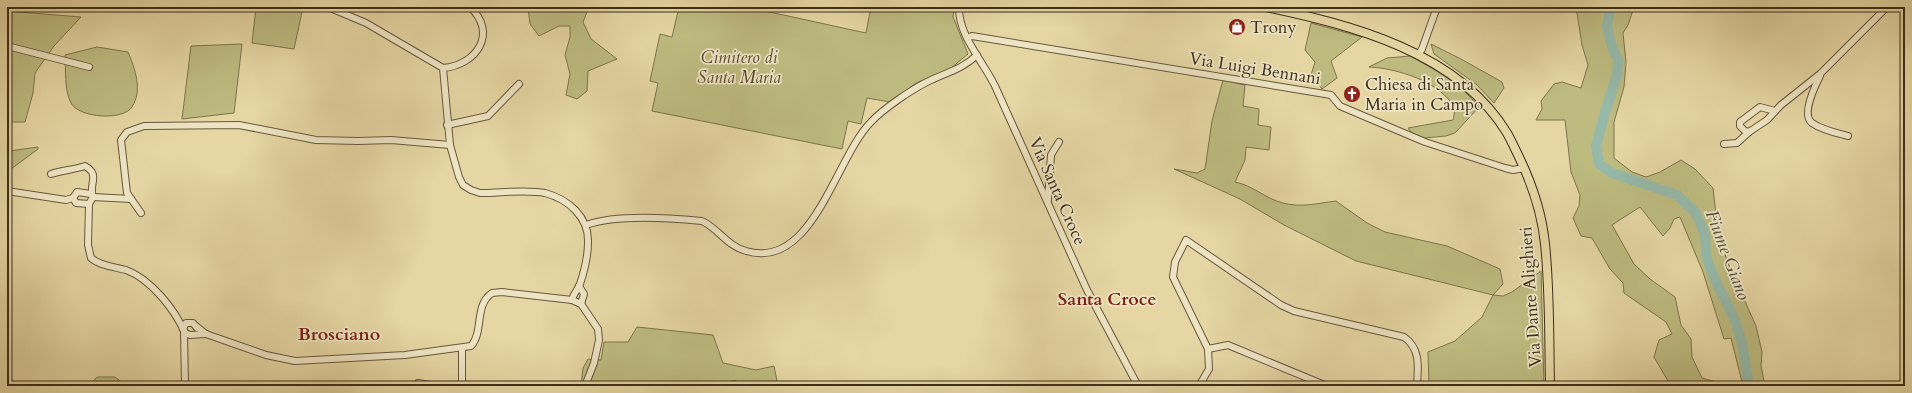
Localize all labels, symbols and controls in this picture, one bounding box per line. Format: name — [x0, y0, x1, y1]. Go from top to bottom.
place label: Trony — [1250, 16, 1297, 39]
shop icon: Trony — [1227, 17, 1247, 37]
park label: Cimitero di Santa Maria — [697, 46, 781, 89]
street label: Via Luigi Bennani — [1188, 47, 1323, 90]
place label: Chiesa di Santa Maria in Campo — [1365, 73, 1483, 116]
church icon: Chiesa di Santa Maria in Campo — [1342, 84, 1362, 104]
street label: Via Santa Croce — [1023, 134, 1092, 249]
water label: Fiume Giano — [1699, 207, 1756, 304]
street label: Via Dante Alighieri — [1514, 226, 1547, 368]
district label: Santa Croce — [1058, 287, 1156, 312]
district label: Brosciano — [298, 322, 380, 347]

